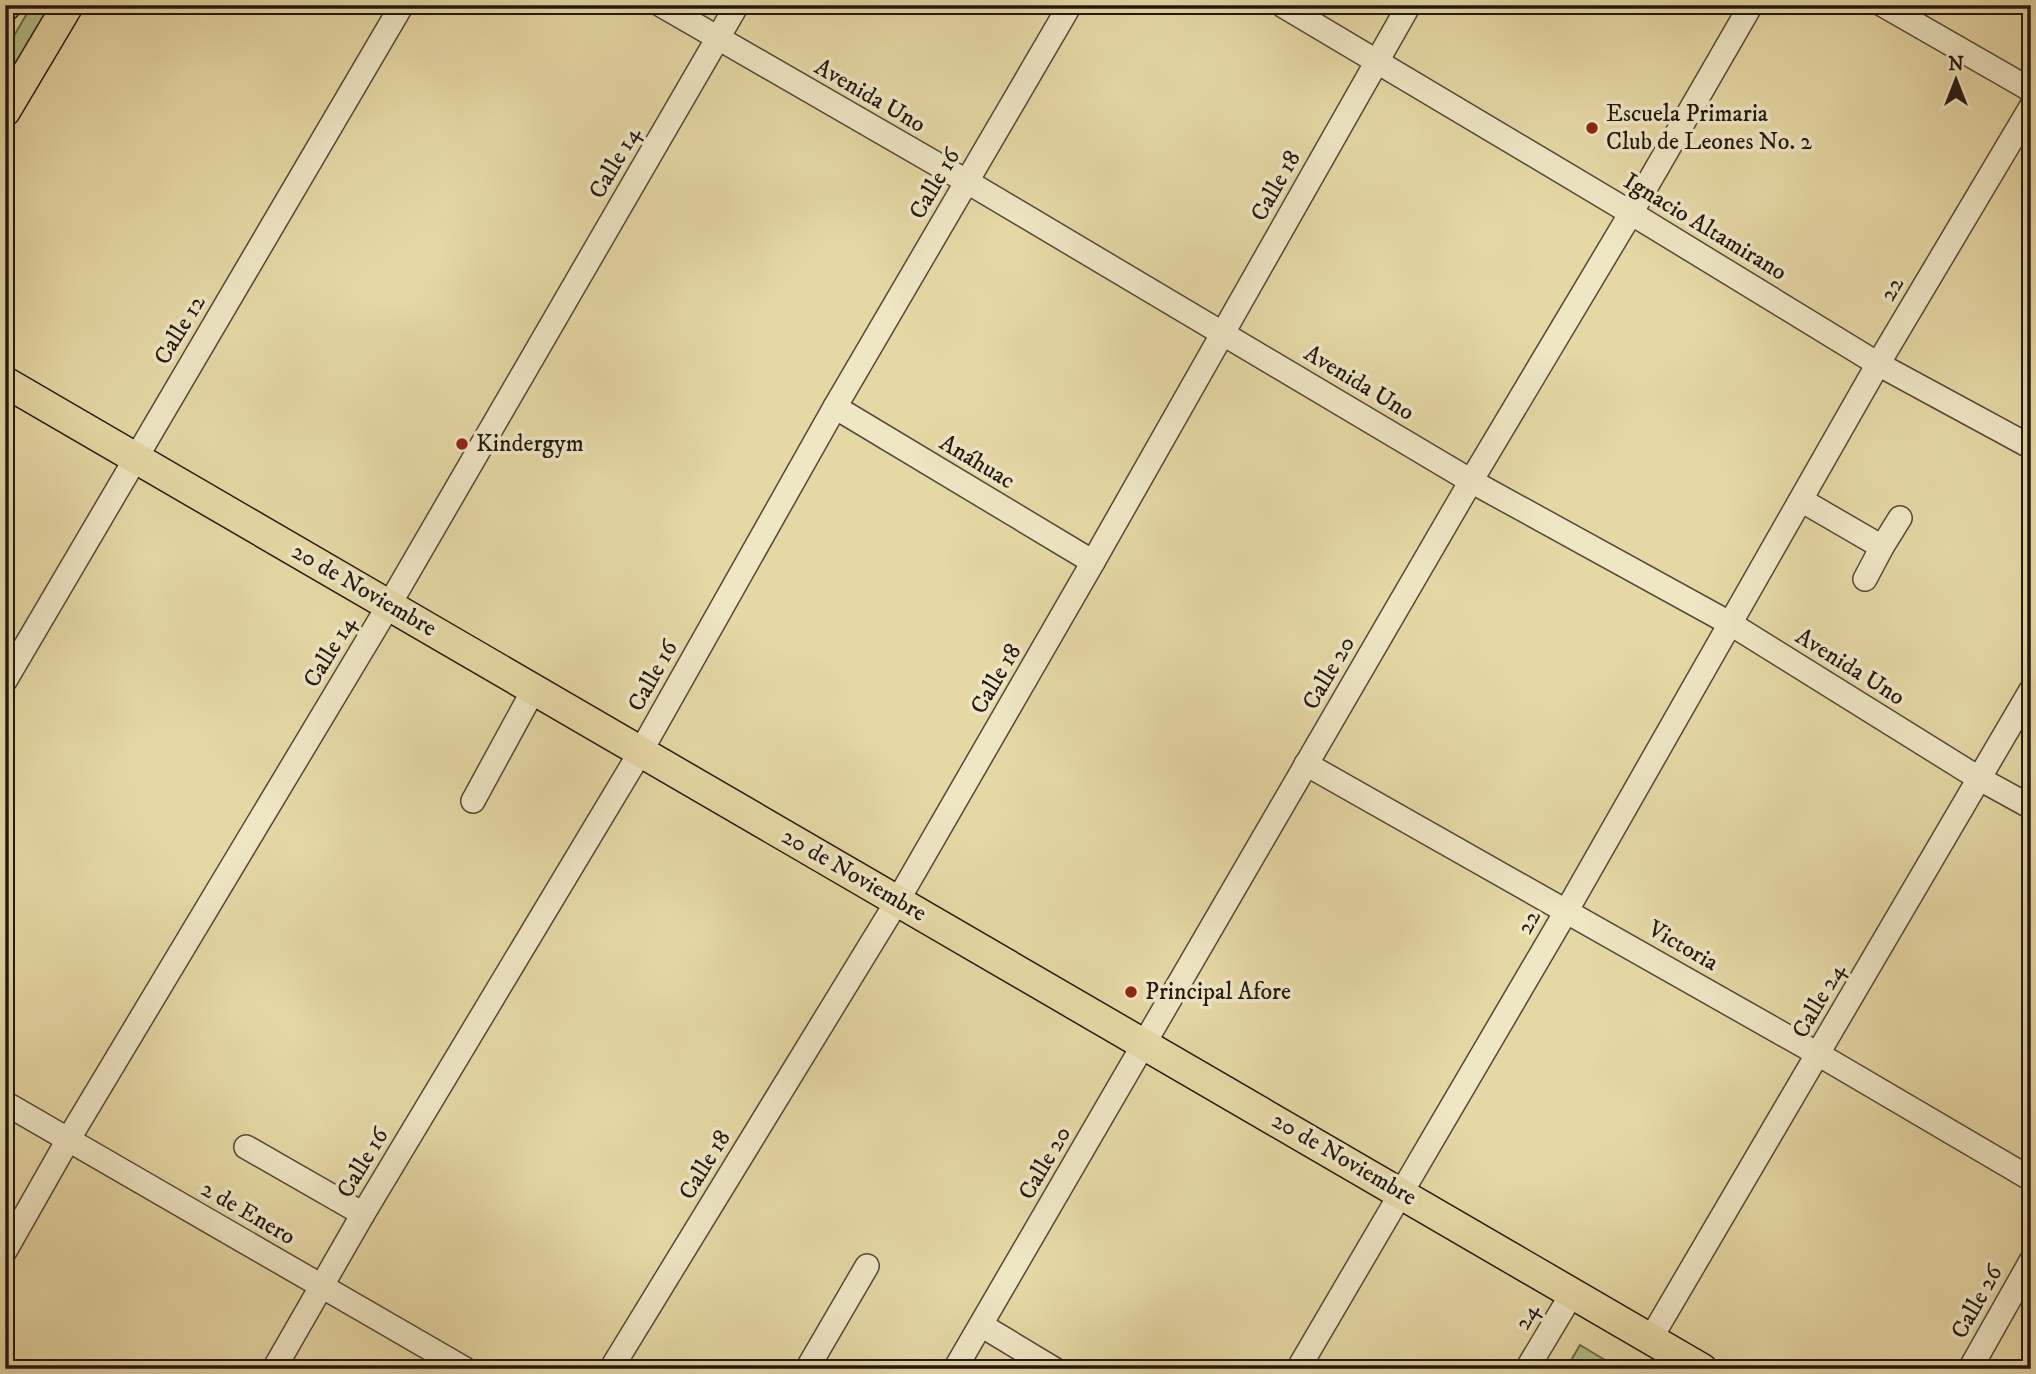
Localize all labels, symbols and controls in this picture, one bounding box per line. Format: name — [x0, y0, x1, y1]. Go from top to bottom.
north arrow — [1920, 46, 1990, 116]
street label: Avenida Uno — [809, 52, 931, 140]
text: N — [1948, 53, 1964, 76]
place label: Escuela Primaria Club de Leones No. 2 — [1606, 99, 1812, 157]
marker: Escuela Primaria Club de Leones No. 2 — [1584, 120, 1600, 136]
street label: Calle 14 — [582, 121, 648, 204]
street label: Calle 16 — [903, 142, 968, 225]
street label: Calle 18 — [1244, 145, 1308, 227]
street label: Ignacio Altamirano — [1618, 166, 1792, 288]
street label: 22 — [1873, 271, 1911, 307]
street label: Calle 12 — [148, 289, 213, 370]
street label: Avenida Uno — [1298, 338, 1420, 428]
street label: Anáhuac — [934, 428, 1020, 496]
place label: Kindergym — [476, 429, 584, 459]
marker: Kindergym — [454, 436, 470, 452]
street label: 20 de Noviembre — [286, 536, 442, 644]
street label: Calle 14 — [297, 610, 364, 693]
street label: Avenida Uno — [1790, 622, 1910, 712]
street label: Calle 20 — [1296, 631, 1362, 715]
street label: Calle 16 — [621, 634, 685, 717]
street label: Calle 18 — [964, 638, 1028, 720]
street label: 20 de Noviembre — [776, 821, 932, 929]
street label: 22 — [1510, 904, 1548, 940]
street label: Victoria — [1642, 913, 1724, 978]
street label: Calle 24 — [1786, 957, 1853, 1044]
place label: Principal Afore — [1145, 977, 1291, 1007]
marker: Principal Afore — [1123, 984, 1139, 1000]
street label: 20 de Noviembre — [1266, 1105, 1422, 1213]
street label: Calle 16 — [330, 1121, 396, 1204]
street label: Calle 20 — [1012, 1121, 1078, 1205]
street label: Calle 18 — [672, 1125, 738, 1205]
street label: 2 de Enero — [195, 1174, 301, 1252]
street label: Calle 26 — [1945, 1258, 2010, 1344]
street label: 24 — [1508, 1297, 1547, 1336]

